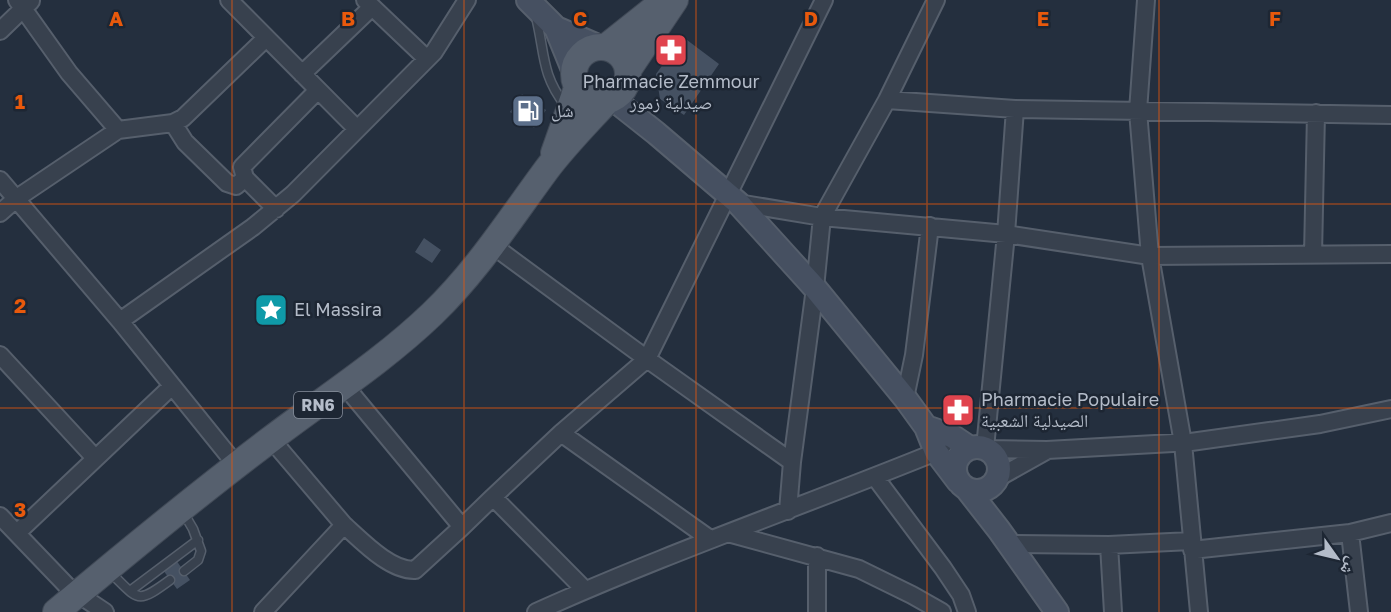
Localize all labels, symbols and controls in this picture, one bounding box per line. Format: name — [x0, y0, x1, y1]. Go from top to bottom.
text: A — [109, 6, 123, 30]
text: B — [341, 6, 355, 30]
text: C — [573, 6, 587, 30]
text: D — [804, 6, 818, 30]
text: E — [1037, 6, 1049, 30]
text: F — [1269, 6, 1281, 30]
pharmacy icon: Pharmacie Zemmour صيدلية زمور — [653, 32, 689, 68]
place label: Pharmacie Zemmour صيدلية زمور — [582, 70, 760, 113]
text: 1 — [15, 89, 25, 113]
fuel station icon: شل — [510, 93, 546, 129]
place label: شل — [551, 99, 573, 122]
place icon: El Massira — [253, 292, 289, 328]
text: 2 — [14, 293, 26, 317]
place label: El Massira — [294, 298, 382, 320]
place label: Pharmacie Populaire الصيدلية الشعبية — [981, 388, 1159, 432]
road number: RN6 — [294, 392, 342, 418]
pharmacy icon: Pharmacie Populaire الصيدلية الشعبية — [940, 392, 976, 428]
text: 3 — [14, 497, 26, 521]
north arrow — [1307, 528, 1367, 588]
text: ش — [1336, 554, 1362, 579]

